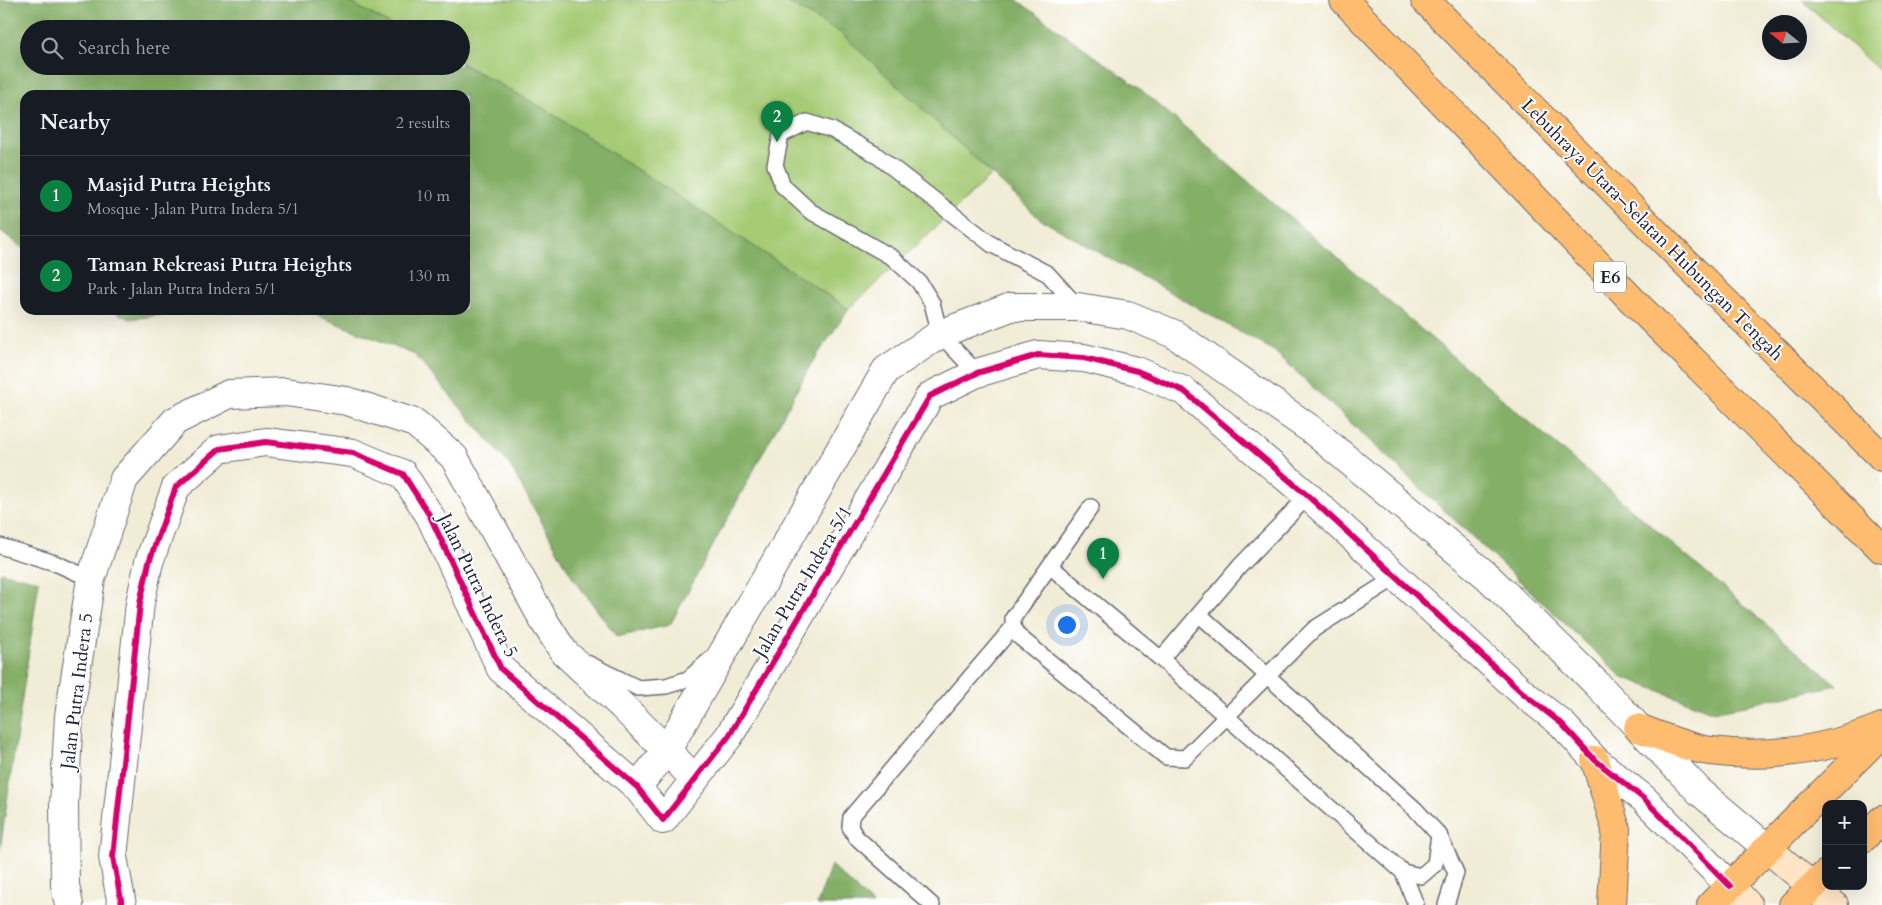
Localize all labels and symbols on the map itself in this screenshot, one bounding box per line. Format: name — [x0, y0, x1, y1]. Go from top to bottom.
north arrow — [1762, 15, 1807, 60]
street label: Lebuhraya Utara–Selatan Hubungan Tengah — [1515, 93, 1790, 367]
pin: 2 — [761, 101, 793, 142]
road number: E6 — [1594, 262, 1626, 292]
street label: Jalan Putra Indera 5/1 — [746, 501, 859, 665]
street label: Jalan Putra Indera 5 — [431, 506, 524, 662]
pin: 1 — [1087, 538, 1119, 579]
street label: Jalan Putra Indera 5 — [54, 611, 99, 774]
your location — [1054, 612, 1080, 638]

